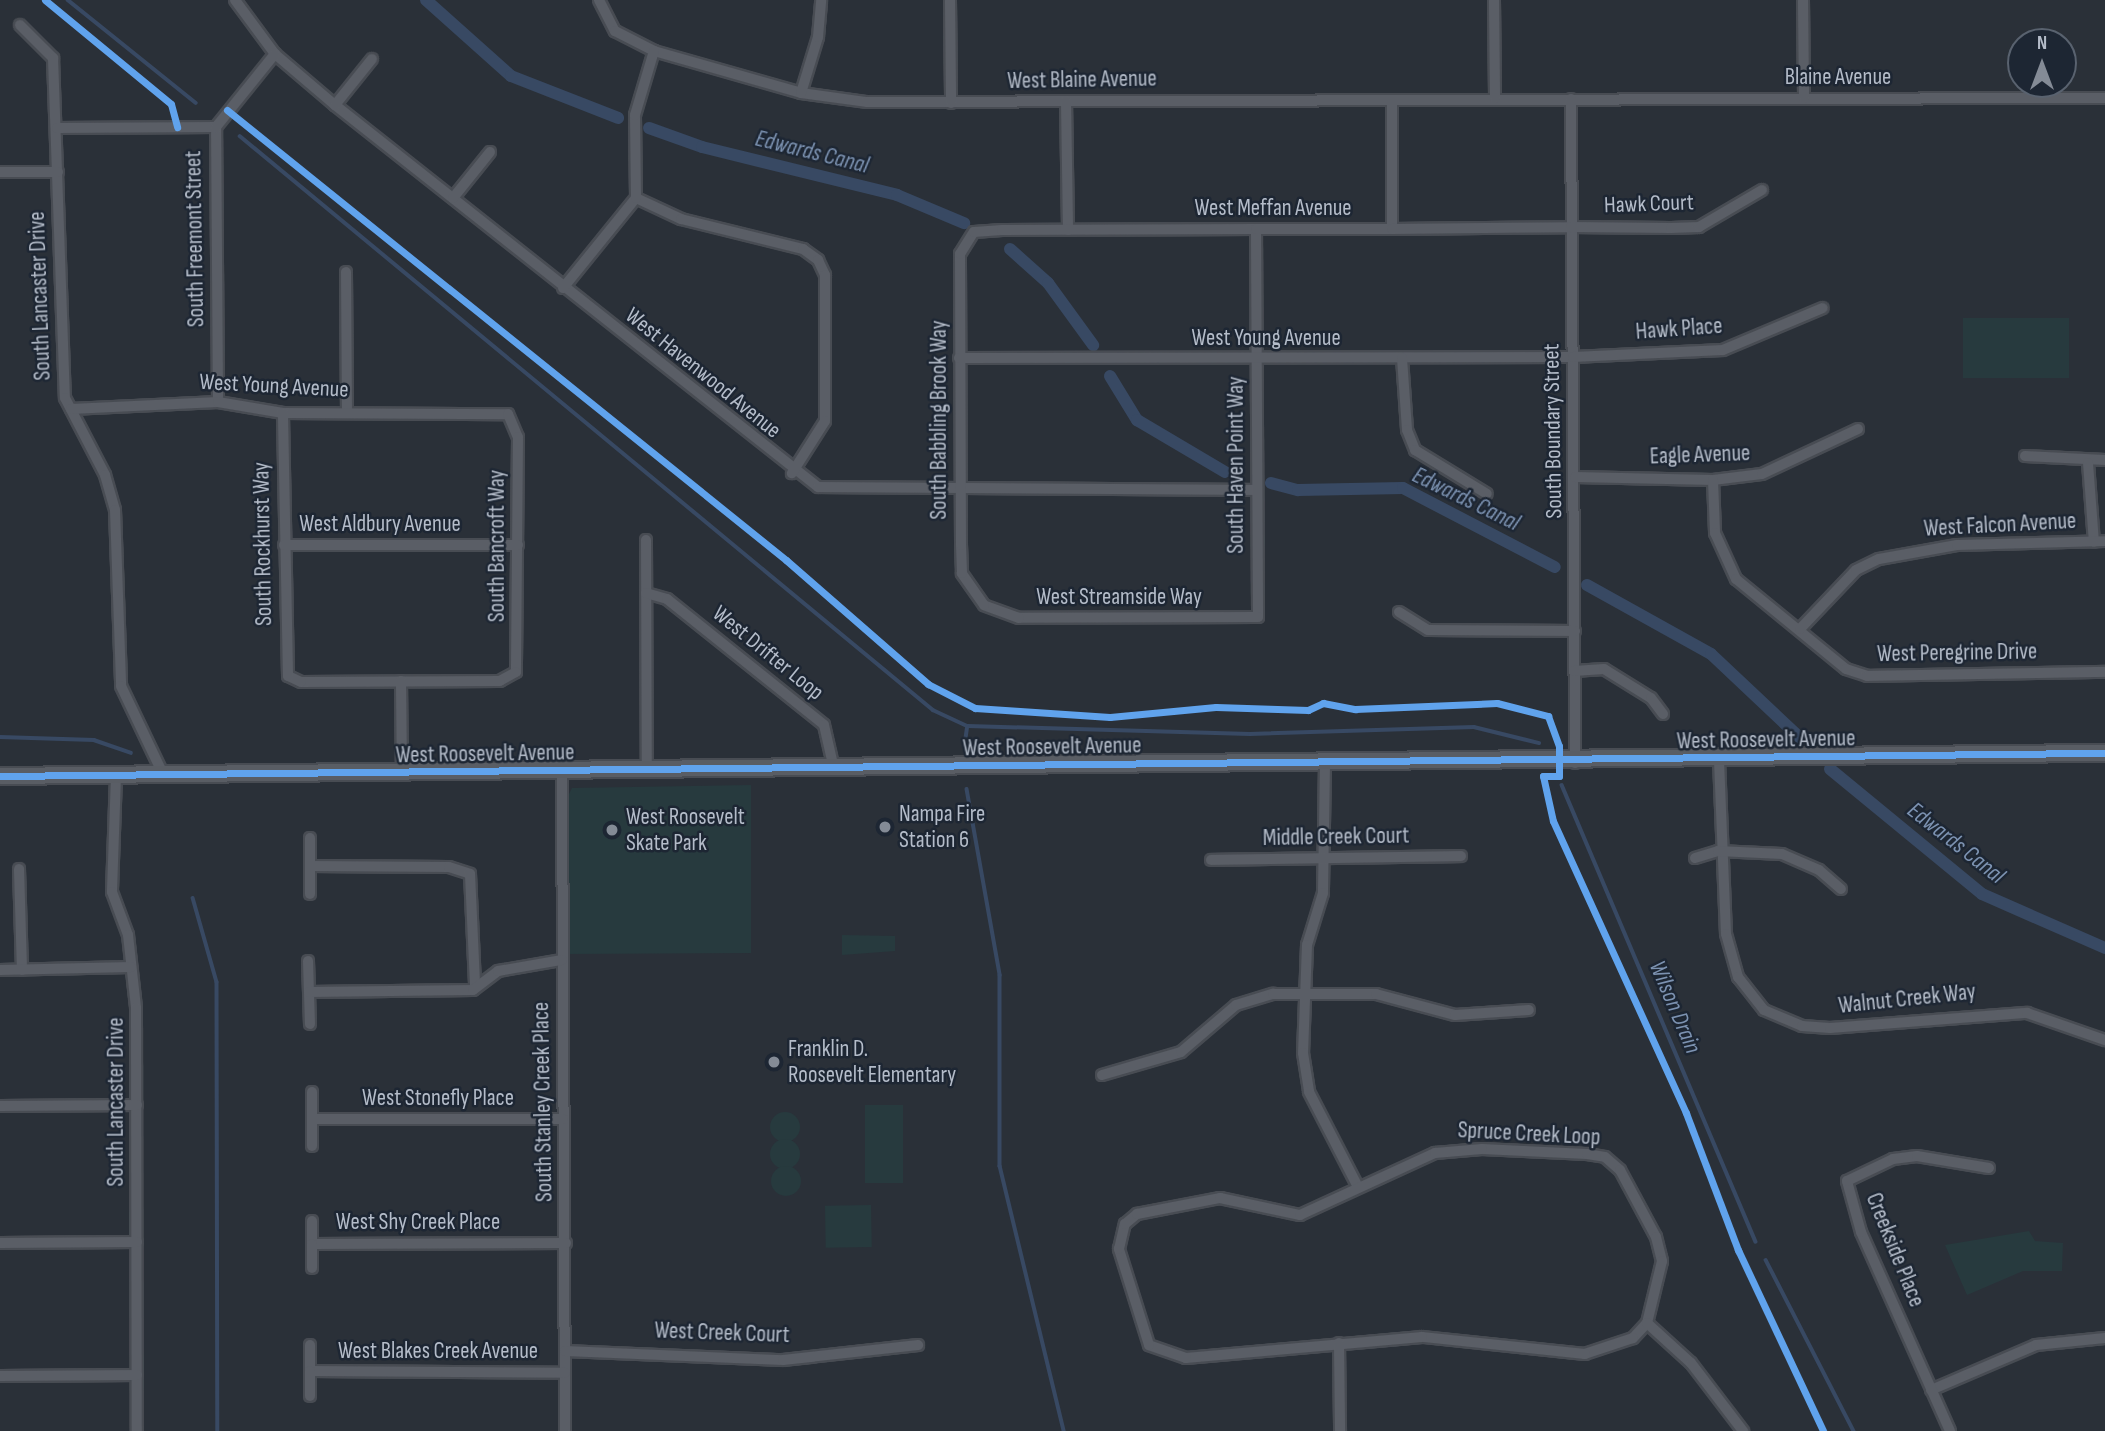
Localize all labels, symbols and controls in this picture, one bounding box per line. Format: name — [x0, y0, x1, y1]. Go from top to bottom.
north arrow — [2007, 28, 2077, 98]
text: N — [2037, 32, 2047, 55]
street label: Blaine Avenue — [1785, 63, 1891, 91]
street label: West Blaine Avenue — [1007, 65, 1157, 95]
water label: Edwards Canal — [752, 124, 872, 180]
street label: South Freemont Street — [180, 151, 210, 327]
street label: Hawk Court — [1604, 189, 1694, 219]
street label: West Meffan Avenue — [1194, 194, 1352, 222]
street label: South Lancaster Drive — [23, 211, 57, 381]
street label: West Havenwood Avenue — [620, 302, 786, 444]
street label: Hawk Place — [1635, 312, 1723, 346]
street label: South Babbling Brook Way — [925, 320, 953, 520]
street label: West Young Avenue — [1191, 324, 1341, 352]
street label: South Boundary Street — [1538, 343, 1568, 519]
street label: West Young Avenue — [199, 368, 349, 404]
street label: South Haven Point Way — [1222, 376, 1250, 554]
street label: Eagle Avenue — [1649, 439, 1751, 471]
water label: Edwards Canal — [1408, 461, 1524, 537]
street label: South Rockhurst Way — [248, 462, 278, 626]
street label: South Bancroft Way — [483, 470, 511, 622]
street label: West Falcon Avenue — [1923, 507, 2077, 543]
street label: West Aldbury Avenue — [299, 510, 461, 538]
street label: West Streamside Way — [1036, 583, 1202, 611]
street label: West Drifter Loop — [707, 600, 829, 706]
street label: West Peregrine Drive — [1877, 638, 2037, 668]
street label: West Roosevelt Avenue — [1676, 725, 1856, 755]
street label: West Roosevelt Avenue — [962, 732, 1142, 762]
street label: West Roosevelt Avenue — [395, 739, 575, 769]
water label: Edwards Canal — [1901, 796, 2011, 890]
place label: Nampa Fire Station 6 — [899, 800, 985, 854]
place label: West Roosevelt Skate Park — [626, 803, 745, 857]
marker: Nampa Fire Station 6 — [877, 819, 893, 835]
marker: West Roosevelt Skate Park — [604, 822, 620, 838]
street label: Middle Creek Court — [1263, 822, 1409, 852]
water label: Wilson Drain — [1643, 956, 1707, 1058]
street label: Walnut Creek Way — [1837, 978, 1977, 1020]
street label: South Stanley Creek Place — [527, 1002, 559, 1202]
street label: South Lancaster Drive — [102, 1017, 130, 1187]
place label: Franklin D. Roosevelt Elementary — [788, 1035, 956, 1089]
marker: Franklin D. Roosevelt Elementary — [766, 1054, 782, 1070]
street label: West Stonefly Place — [362, 1084, 514, 1112]
street label: Spruce Creek Loop — [1457, 1116, 1601, 1152]
street label: Creekside Place — [1860, 1189, 1930, 1311]
street label: West Shy Creek Place — [336, 1208, 500, 1236]
street label: West Creek Court — [654, 1317, 790, 1349]
street label: West Blakes Creek Avenue — [338, 1337, 538, 1365]

